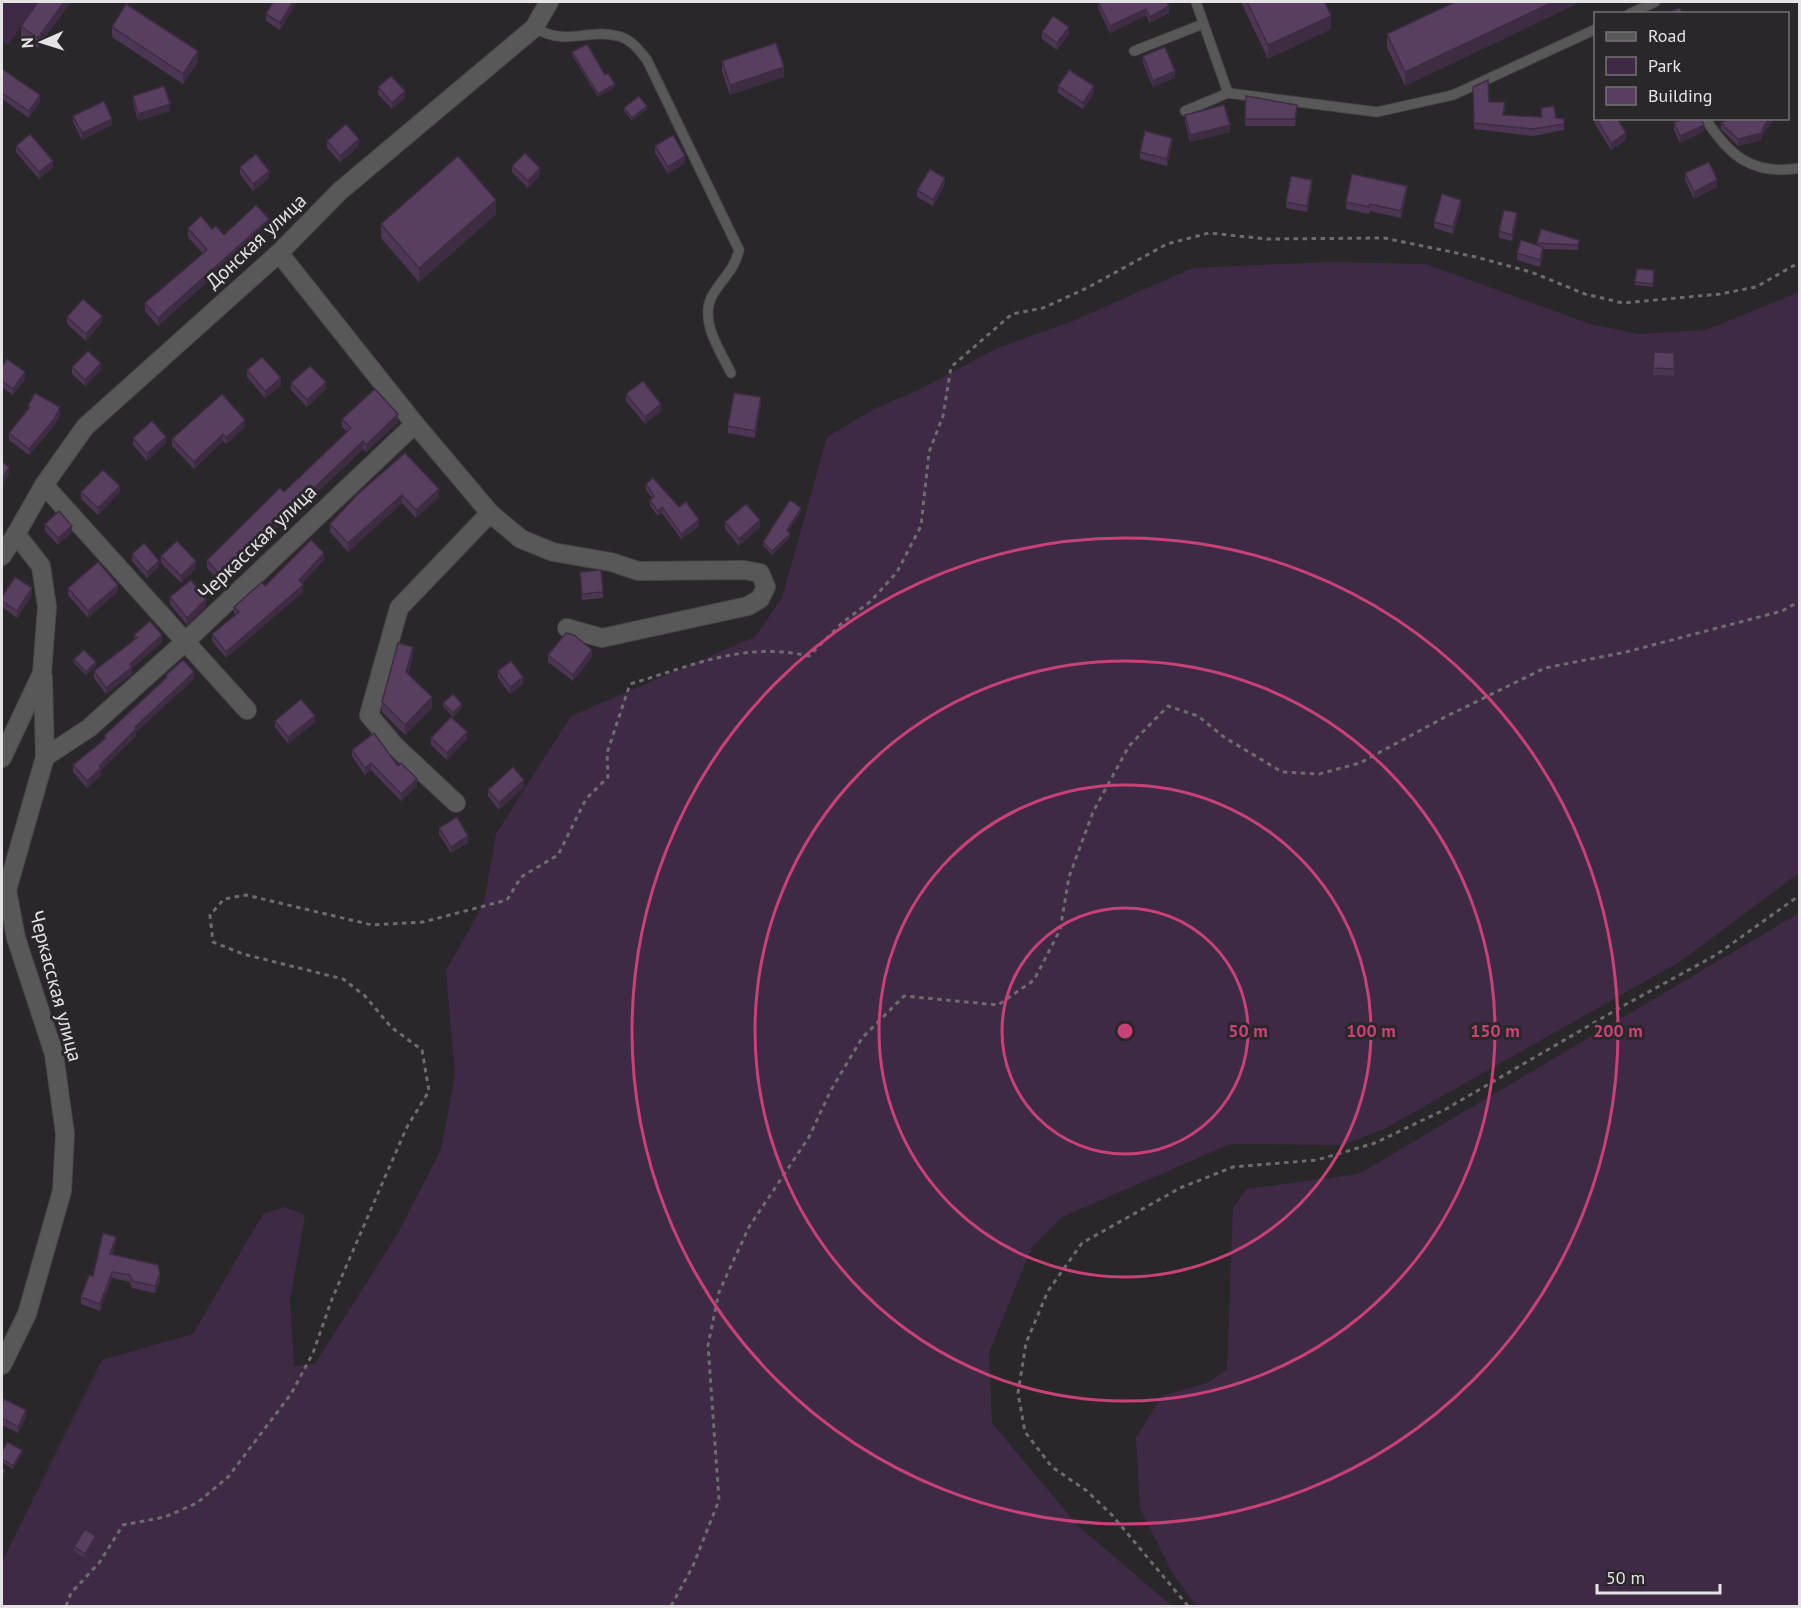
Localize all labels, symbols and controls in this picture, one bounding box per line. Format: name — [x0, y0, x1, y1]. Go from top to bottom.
north arrow — [12, 12, 72, 72]
legend — [1594, 12, 1789, 120]
text: Road — [1648, 24, 1686, 47]
text: N — [17, 37, 37, 49]
text: Park — [1648, 54, 1681, 77]
text: Building — [1648, 84, 1712, 107]
street label: Донская улица — [200, 188, 312, 294]
street label: Черкасская улица — [192, 479, 322, 605]
street label: Черкасская улица — [23, 908, 89, 1064]
text: 50 m — [1228, 1019, 1268, 1042]
text: 100 m — [1346, 1019, 1396, 1042]
text: 150 m — [1470, 1019, 1520, 1042]
text: 200 m — [1593, 1019, 1643, 1042]
centre of rings — [1115, 1021, 1135, 1041]
scale bar — [1597, 1557, 1720, 1595]
text: 50 m — [1606, 1566, 1645, 1589]

